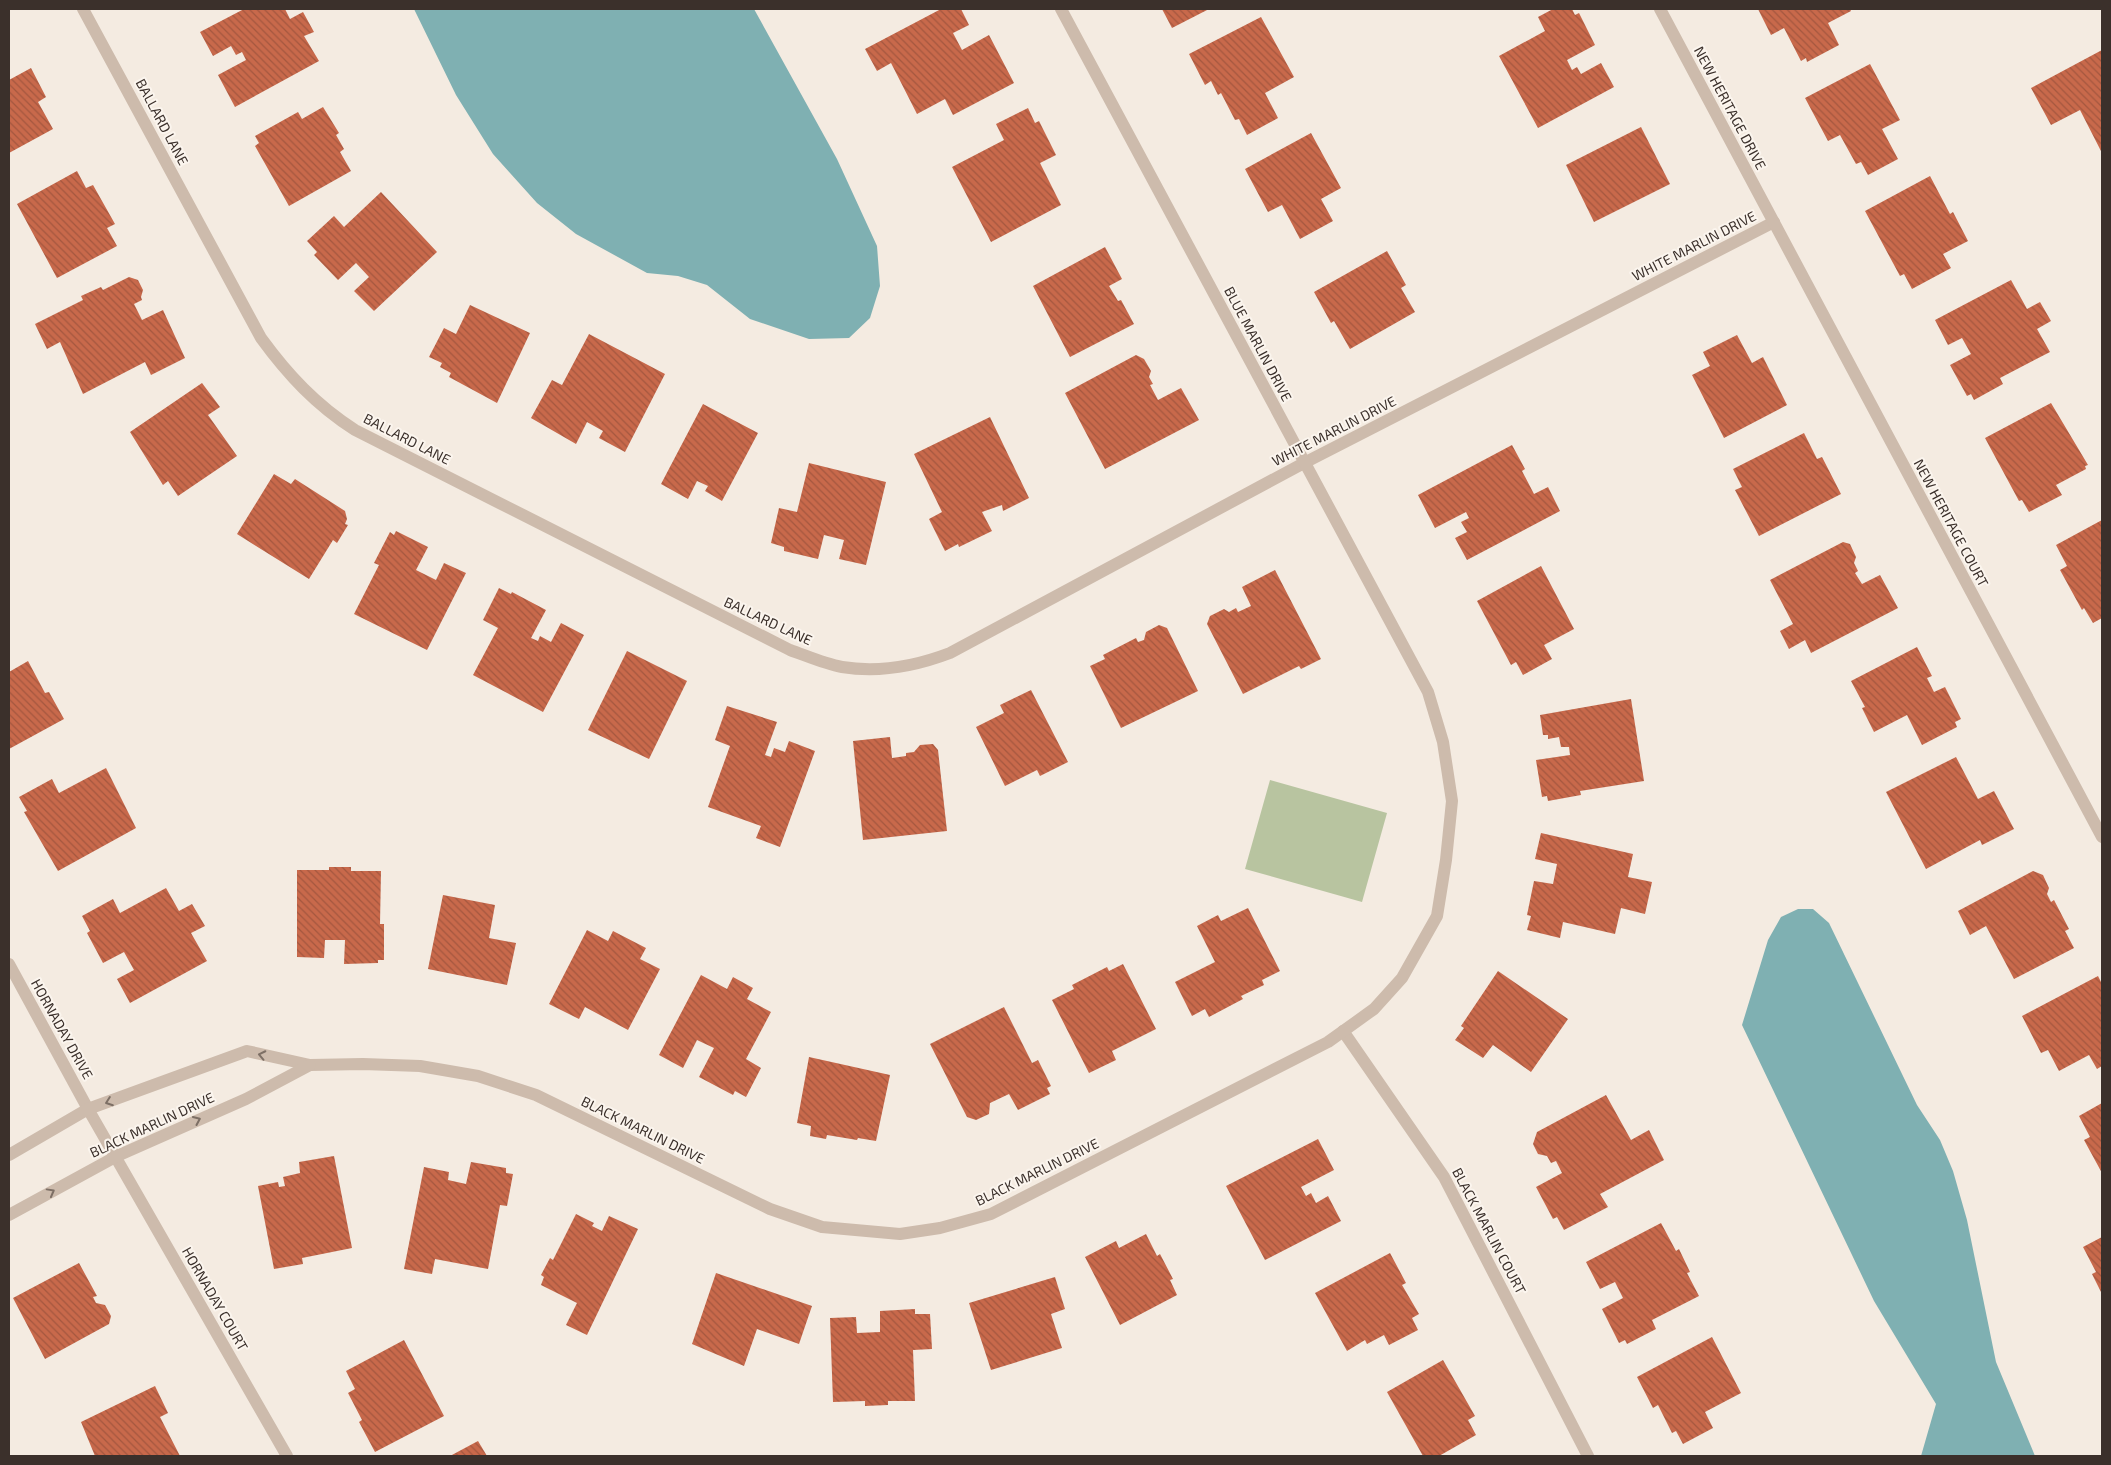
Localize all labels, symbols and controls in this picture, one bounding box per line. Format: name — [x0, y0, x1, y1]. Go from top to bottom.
street label: NEW HERITAGE DRIVE — [1691, 43, 1770, 172]
street label: BALLARD LANE — [133, 76, 192, 168]
street label: WHITE MARLIN DRIVE — [1629, 207, 1759, 284]
street label: BLUE MARLIN DRIVE — [1221, 284, 1296, 404]
street label: WHITE MARLIN DRIVE — [1269, 392, 1399, 469]
street label: BALLARD LANE — [361, 409, 454, 468]
street label: NEW HERITAGE COURT — [1911, 456, 1992, 590]
street label: BALLARD LANE — [721, 593, 815, 648]
street label: HORNADAY DRIVE — [28, 976, 97, 1082]
one-way arrow — [258, 1050, 266, 1060]
street label: BLACK MARLIN DRIVE — [87, 1088, 217, 1161]
street label: BLACK MARLIN DRIVE — [579, 1092, 708, 1167]
one-way arrow — [105, 1096, 114, 1106]
one-way arrow — [192, 1116, 201, 1127]
street label: BLACK MARLIN DRIVE — [972, 1134, 1101, 1209]
street label: BLACK MARLIN COURT — [1449, 1165, 1530, 1297]
one-way arrow — [46, 1188, 55, 1198]
street label: HORNADAY COURT — [179, 1244, 252, 1354]

